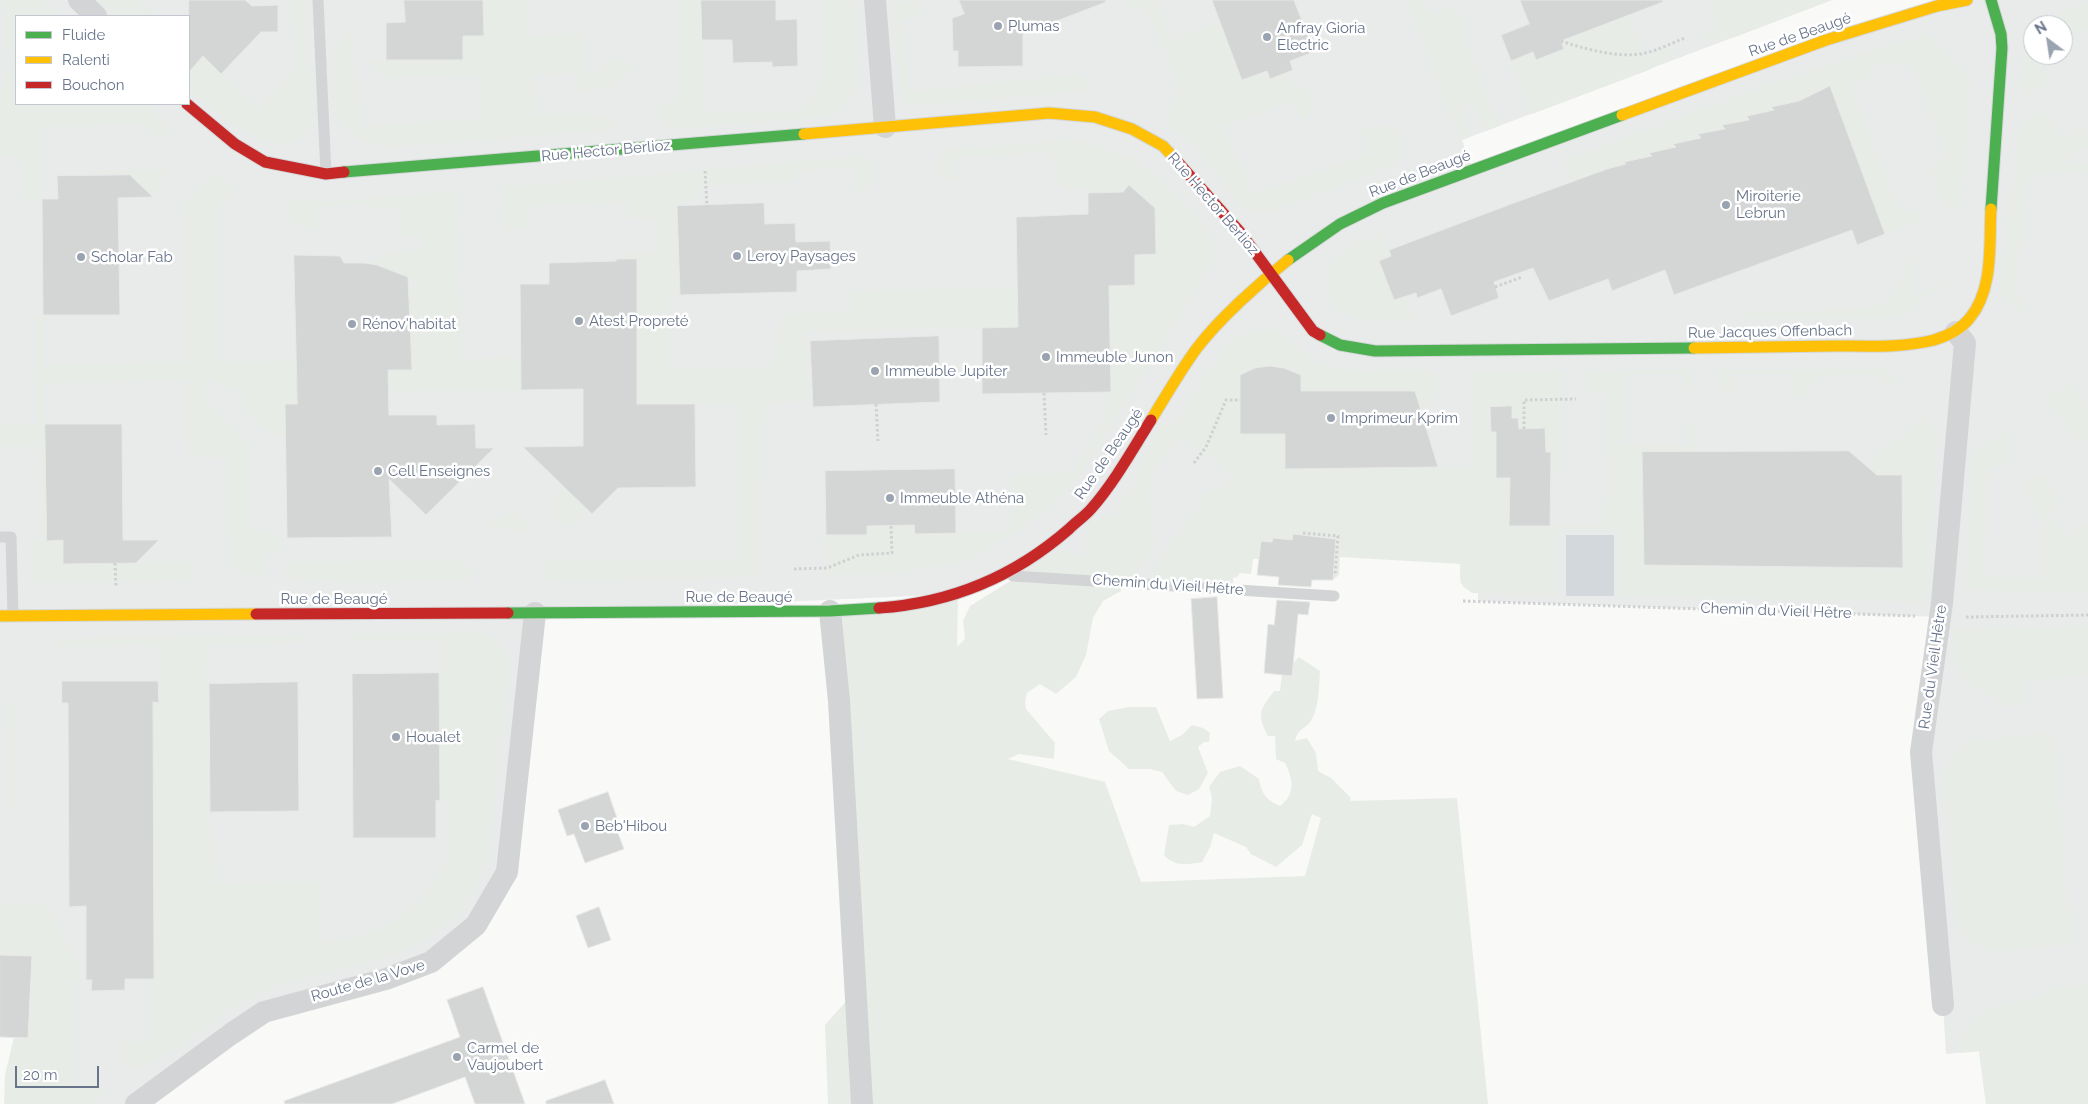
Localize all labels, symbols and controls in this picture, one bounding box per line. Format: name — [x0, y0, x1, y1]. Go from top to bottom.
street label: Rue de Beaugé — [1746, 9, 1854, 61]
legend — [15, 15, 190, 105]
north arrow — [2023, 15, 2073, 65]
place label: Plumas — [1008, 17, 1060, 35]
text: N — [2032, 18, 2049, 38]
place label: Anfray Gioria Electric — [1277, 19, 1366, 54]
marker: Plumas — [992, 20, 1004, 32]
text: Fluide — [62, 26, 105, 44]
marker: Anfray Gioria Electric — [1261, 31, 1273, 43]
text: Ralenti — [62, 51, 110, 69]
text: Bouchon — [62, 76, 124, 94]
street label: Rue Hector Berlioz — [541, 136, 671, 166]
street label: Rue de Beaugé — [1367, 146, 1473, 202]
street label: Rue Hector Berlioz — [1164, 149, 1262, 259]
place label: Miroiterie Lebrun — [1736, 187, 1801, 222]
marker: Miroiterie Lebrun — [1720, 199, 1732, 211]
place label: Leroy Paysages — [747, 247, 856, 265]
place label: Scholar Fab — [91, 248, 173, 266]
marker: Leroy Paysages — [731, 250, 743, 262]
marker: Scholar Fab — [75, 251, 87, 263]
place label: Atest Propreté — [589, 312, 689, 330]
place label: Rénov'habitat — [362, 315, 456, 333]
marker: Atest Propreté — [573, 315, 585, 327]
marker: Rénov'habitat — [346, 318, 358, 330]
street label: Rue Jacques Offenbach — [1688, 322, 1852, 342]
place label: Immeuble Junon — [1056, 348, 1173, 366]
marker: Immeuble Junon — [1040, 351, 1052, 363]
place label: Immeuble Jupiter — [885, 362, 1008, 380]
marker: Immeuble Jupiter — [869, 365, 881, 377]
street label: Rue de Beaugé — [1071, 405, 1147, 503]
place label: Imprimeur Kprim — [1341, 409, 1458, 427]
marker: Imprimeur Kprim — [1325, 412, 1337, 424]
place label: Cell Enseignes — [388, 462, 490, 480]
marker: Cell Enseignes — [372, 465, 384, 477]
place label: Immeuble Athéna — [900, 489, 1024, 507]
marker: Immeuble Athéna — [884, 492, 896, 504]
street label: Chemin du Vieil Hêtre — [1092, 571, 1244, 599]
street label: Rue de Beaugé — [685, 588, 793, 606]
street label: Rue de Beaugé — [280, 590, 388, 608]
street label: Chemin du Vieil Hêtre — [1700, 599, 1852, 623]
street label: Rue du Vieil Hêtre — [1915, 604, 1951, 730]
place label: Houalet — [406, 728, 461, 746]
marker: Houalet — [390, 731, 402, 743]
place label: Beb'Hibou — [595, 817, 667, 835]
marker: Beb'Hibou — [579, 820, 591, 832]
street label: Route de la Vove — [309, 956, 427, 1006]
place label: Carmel de Vaujoubert — [467, 1039, 543, 1074]
marker: Carmel de Vaujoubert — [451, 1051, 463, 1063]
scale bar — [18, 1056, 101, 1088]
text: 20 m — [23, 1066, 58, 1084]

